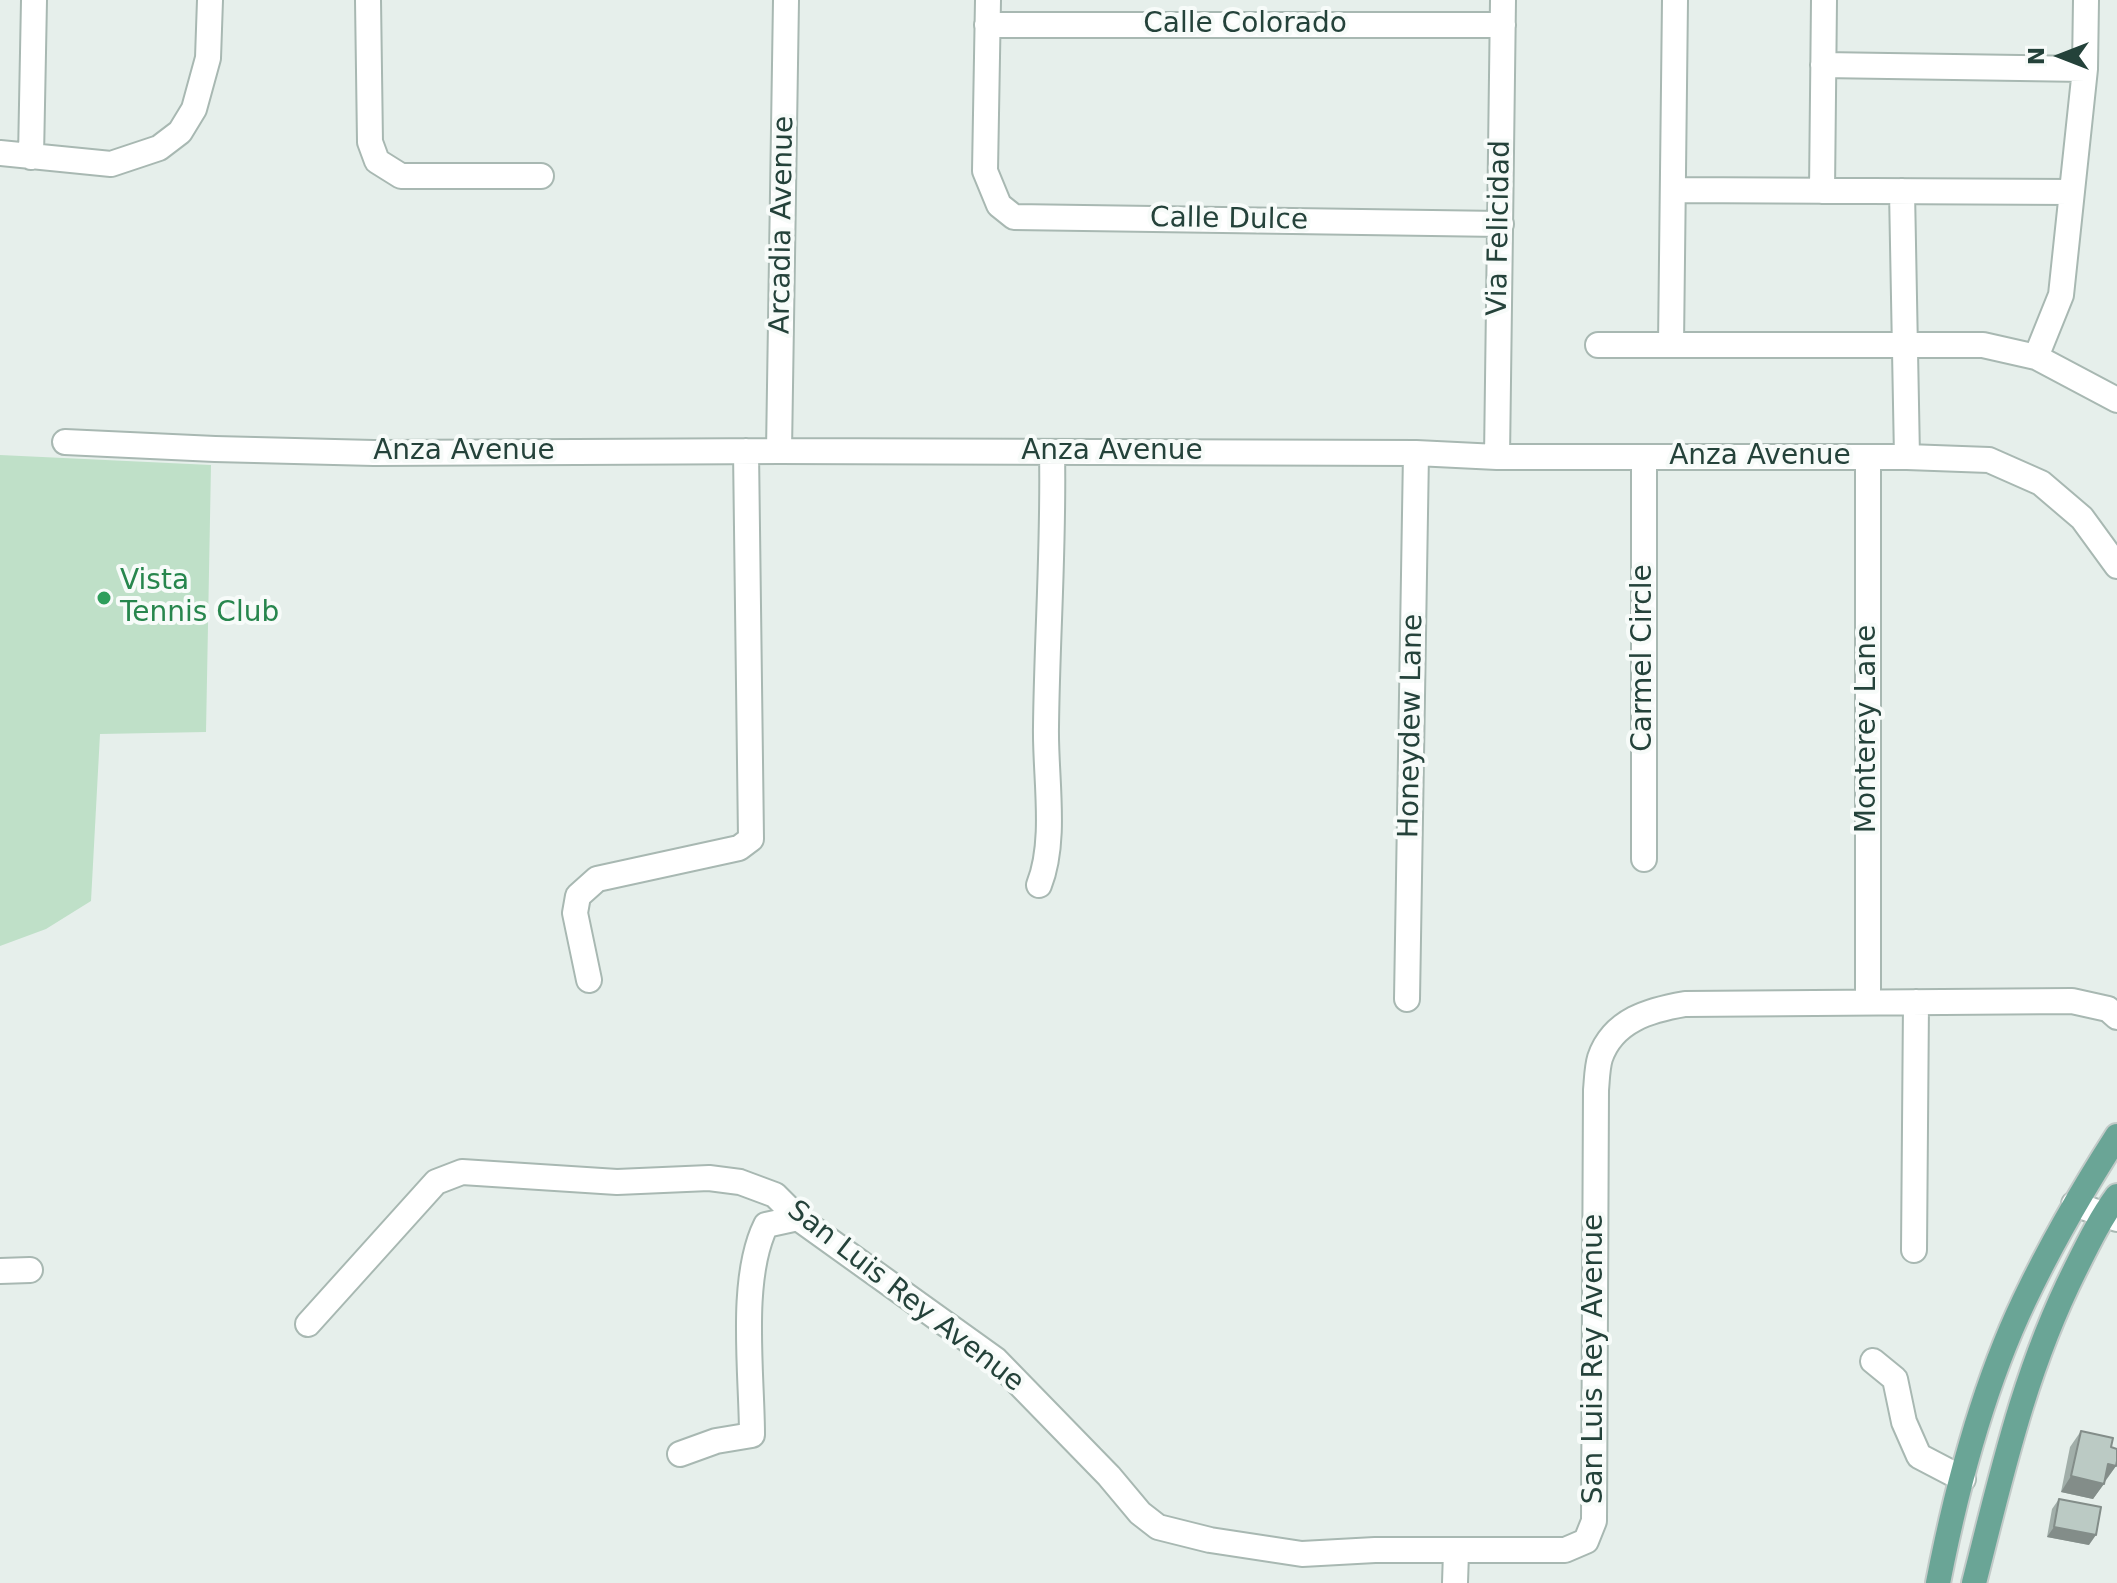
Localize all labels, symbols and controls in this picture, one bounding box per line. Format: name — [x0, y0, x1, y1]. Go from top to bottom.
street label: Calle Colorado — [1143, 8, 1347, 42]
north arrow — [2021, 16, 2101, 96]
text: N — [2024, 47, 2049, 65]
street label: Arcadia Avenue — [764, 116, 802, 334]
street label: Via Felicidad — [1482, 140, 1518, 316]
street label: Calle Dulce — [1150, 202, 1308, 238]
street label: Anza Avenue — [373, 435, 555, 469]
street label: Anza Avenue — [1021, 435, 1203, 469]
street label: Anza Avenue — [1669, 440, 1851, 474]
street label: Carmel Circle — [1627, 564, 1661, 752]
place label: Vista Tennis Club — [120, 565, 279, 631]
marker: Vista Tennis Club — [95, 589, 113, 607]
street label: Honeydew Lane — [1393, 614, 1431, 838]
street label: Monterey Lane — [1851, 625, 1885, 833]
street label: San Luis Rey Avenue — [780, 1194, 1030, 1400]
street label: San Luis Rey Avenue — [1578, 1214, 1612, 1504]

